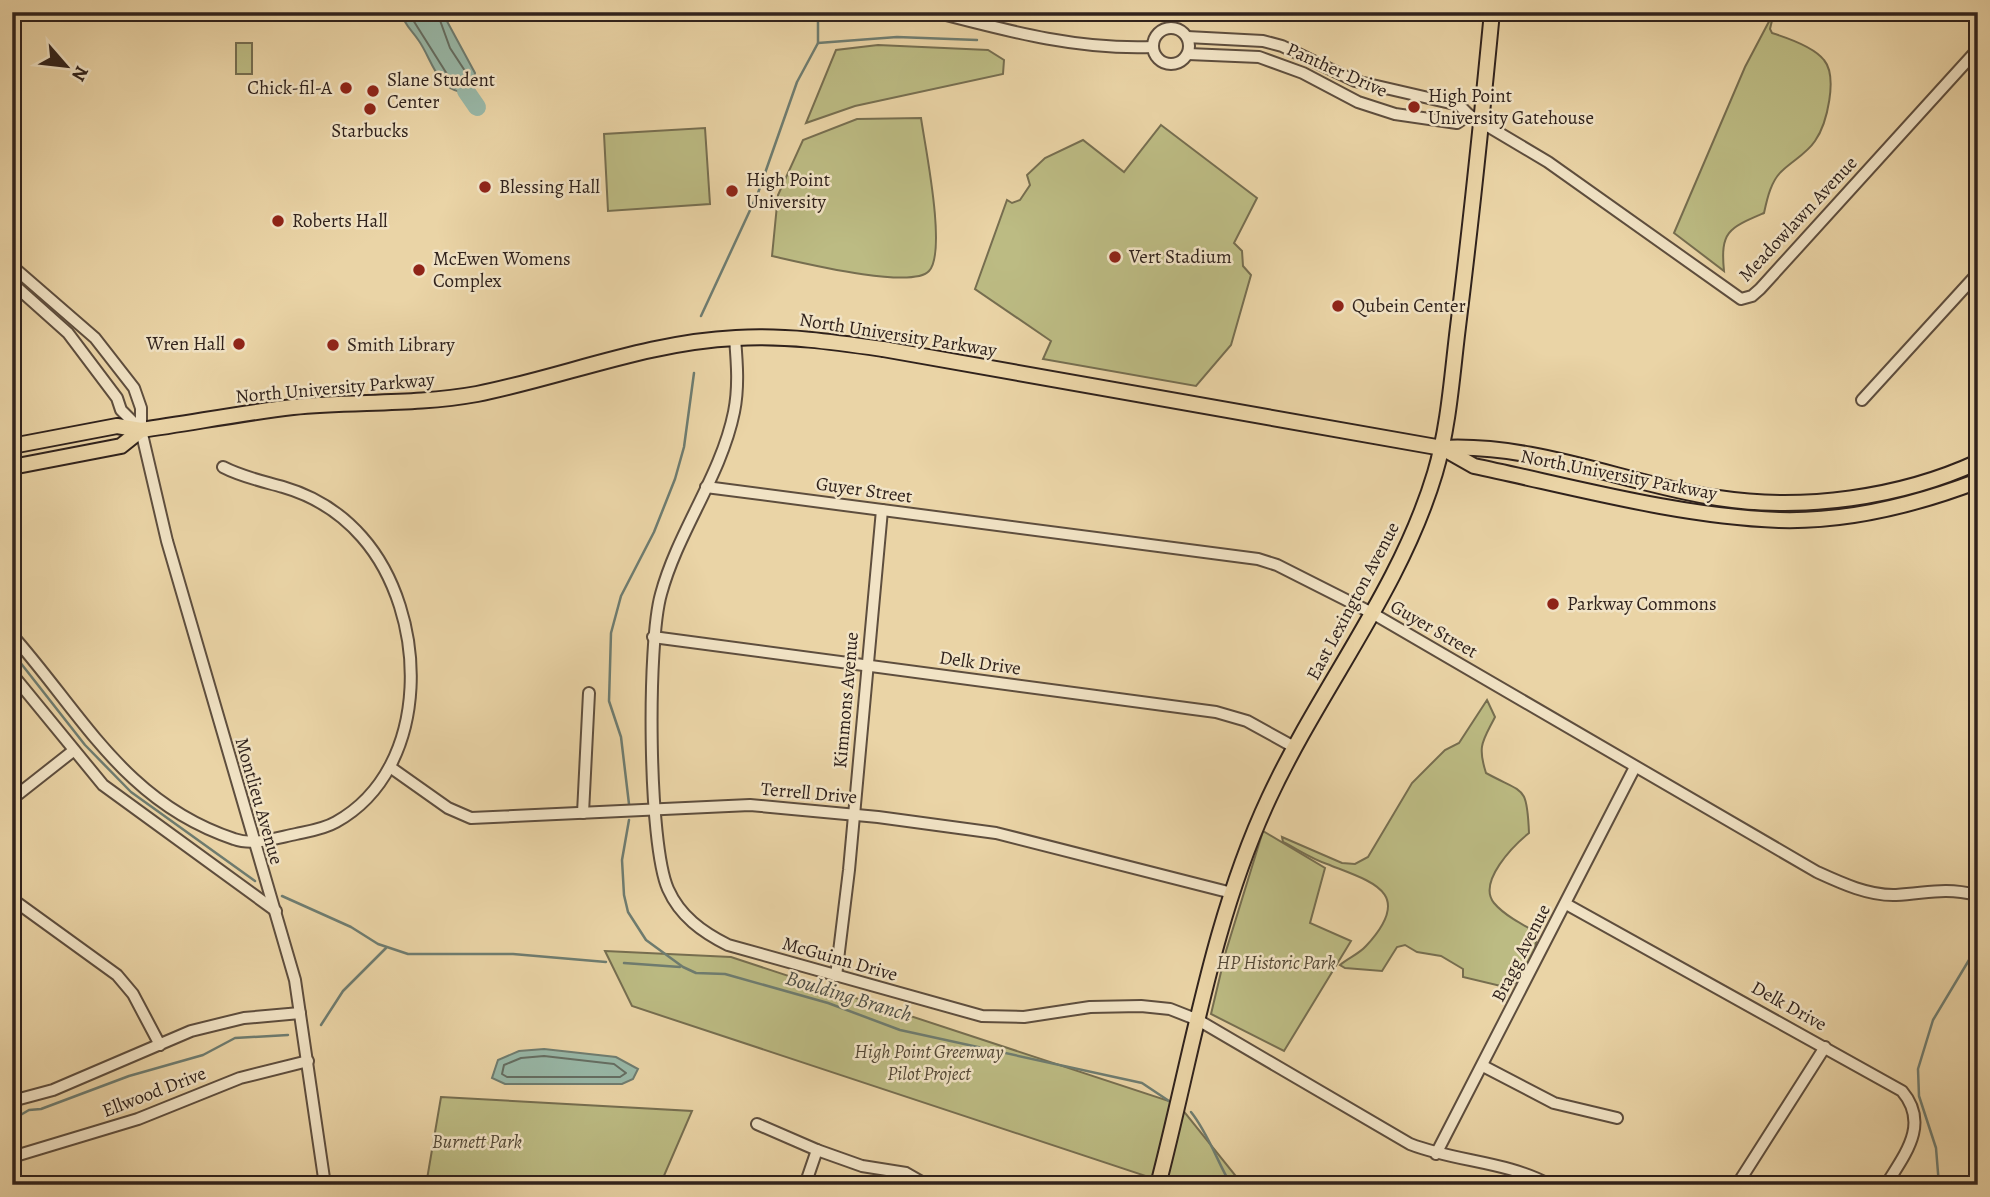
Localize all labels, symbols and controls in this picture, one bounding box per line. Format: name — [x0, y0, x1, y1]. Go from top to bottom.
north arrow — [32, 32, 102, 102]
street label: Panther Drive — [1282, 36, 1392, 104]
text: N — [65, 61, 95, 86]
place label: Slane Student Center — [387, 67, 495, 115]
place label: Chick-fil-A — [247, 75, 333, 101]
marker: Chick-fil-A — [338, 80, 354, 96]
marker: Slane Student Center — [365, 83, 381, 99]
place label: High Point University Gatehouse — [1428, 83, 1594, 131]
marker: High Point University Gatehouse — [1406, 99, 1422, 115]
marker: Starbucks — [362, 101, 378, 117]
place label: Starbucks — [331, 118, 409, 144]
street label: Meadowlawn Avenue — [1733, 150, 1863, 288]
place label: High Point University — [746, 167, 830, 215]
place label: Blessing Hall — [499, 174, 600, 200]
marker: Blessing Hall — [477, 179, 493, 195]
marker: High Point University — [724, 183, 740, 199]
place label: Roberts Hall — [292, 208, 388, 234]
marker: Roberts Hall — [270, 213, 286, 229]
place label: Vert Stadium — [1128, 244, 1232, 270]
place label: McEwen Womens Complex — [433, 246, 571, 294]
marker: Vert Stadium — [1107, 249, 1123, 265]
marker: McEwen Womens Complex — [411, 262, 427, 278]
place label: Qubein Center — [1352, 293, 1466, 319]
marker: Qubein Center — [1330, 298, 1346, 314]
street label: North University Parkway — [797, 307, 999, 364]
place label: Wren Hall — [145, 331, 225, 357]
place label: Smith Library — [347, 332, 455, 358]
marker: Wren Hall — [231, 336, 247, 352]
marker: Smith Library — [325, 337, 341, 353]
street label: North University Parkway — [234, 366, 436, 410]
street label: North University Parkway — [1519, 443, 1720, 507]
street label: Guyer Street — [814, 470, 914, 510]
street label: East Lexington Avenue — [1300, 517, 1406, 685]
place label: Parkway Commons — [1567, 591, 1717, 617]
street label: Guyer Street — [1385, 593, 1483, 665]
marker: Parkway Commons — [1545, 596, 1561, 612]
street label: Kimmons Avenue — [827, 631, 865, 769]
street label: Delk Drive — [937, 644, 1023, 682]
street label: Montlieu Avenue — [228, 734, 290, 868]
street label: Terrell Drive — [760, 776, 858, 810]
street label: Bragg Avenue — [1485, 900, 1557, 1006]
street label: McGuinn Drive — [779, 930, 901, 988]
park label: HP Historic Park — [1216, 950, 1336, 976]
water label: Boulding Branch — [782, 963, 916, 1029]
street label: Delk Drive — [1747, 975, 1831, 1037]
park label: High Point Greenway Pilot Project — [854, 1039, 1004, 1087]
street label: Ellwood Drive — [98, 1060, 210, 1124]
park label: Burnett Park — [432, 1129, 522, 1155]

